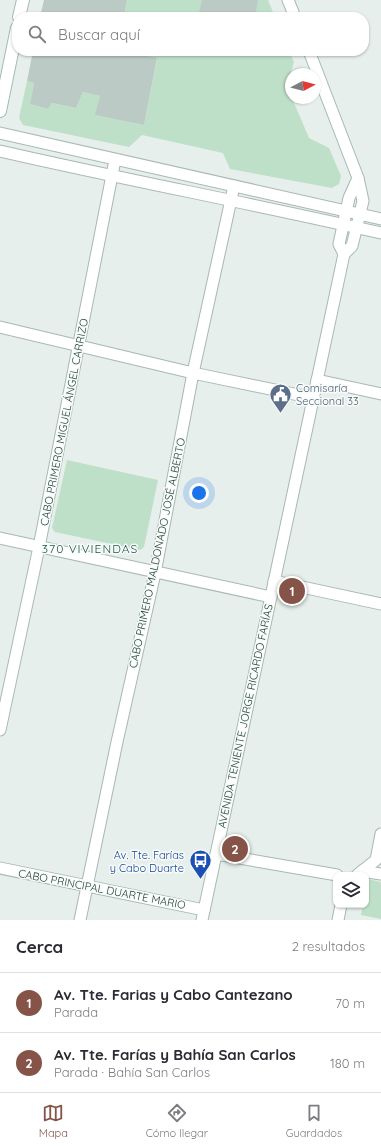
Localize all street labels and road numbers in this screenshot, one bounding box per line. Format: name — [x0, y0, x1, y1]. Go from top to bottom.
street label: CABO PRIMERO MIGUEL ÁNGEL CARRIZO — [37, 317, 91, 527]
street label: CABO PRIMERO MALDONADO JOSÉ ALBERTO — [126, 437, 188, 669]
street label: AVENIDA TENIENTE JORGE RICARDO FARÍAS — [214, 603, 276, 829]
street label: CABO PRINCIPAL DUARTE MARIO — [17, 866, 187, 912]

